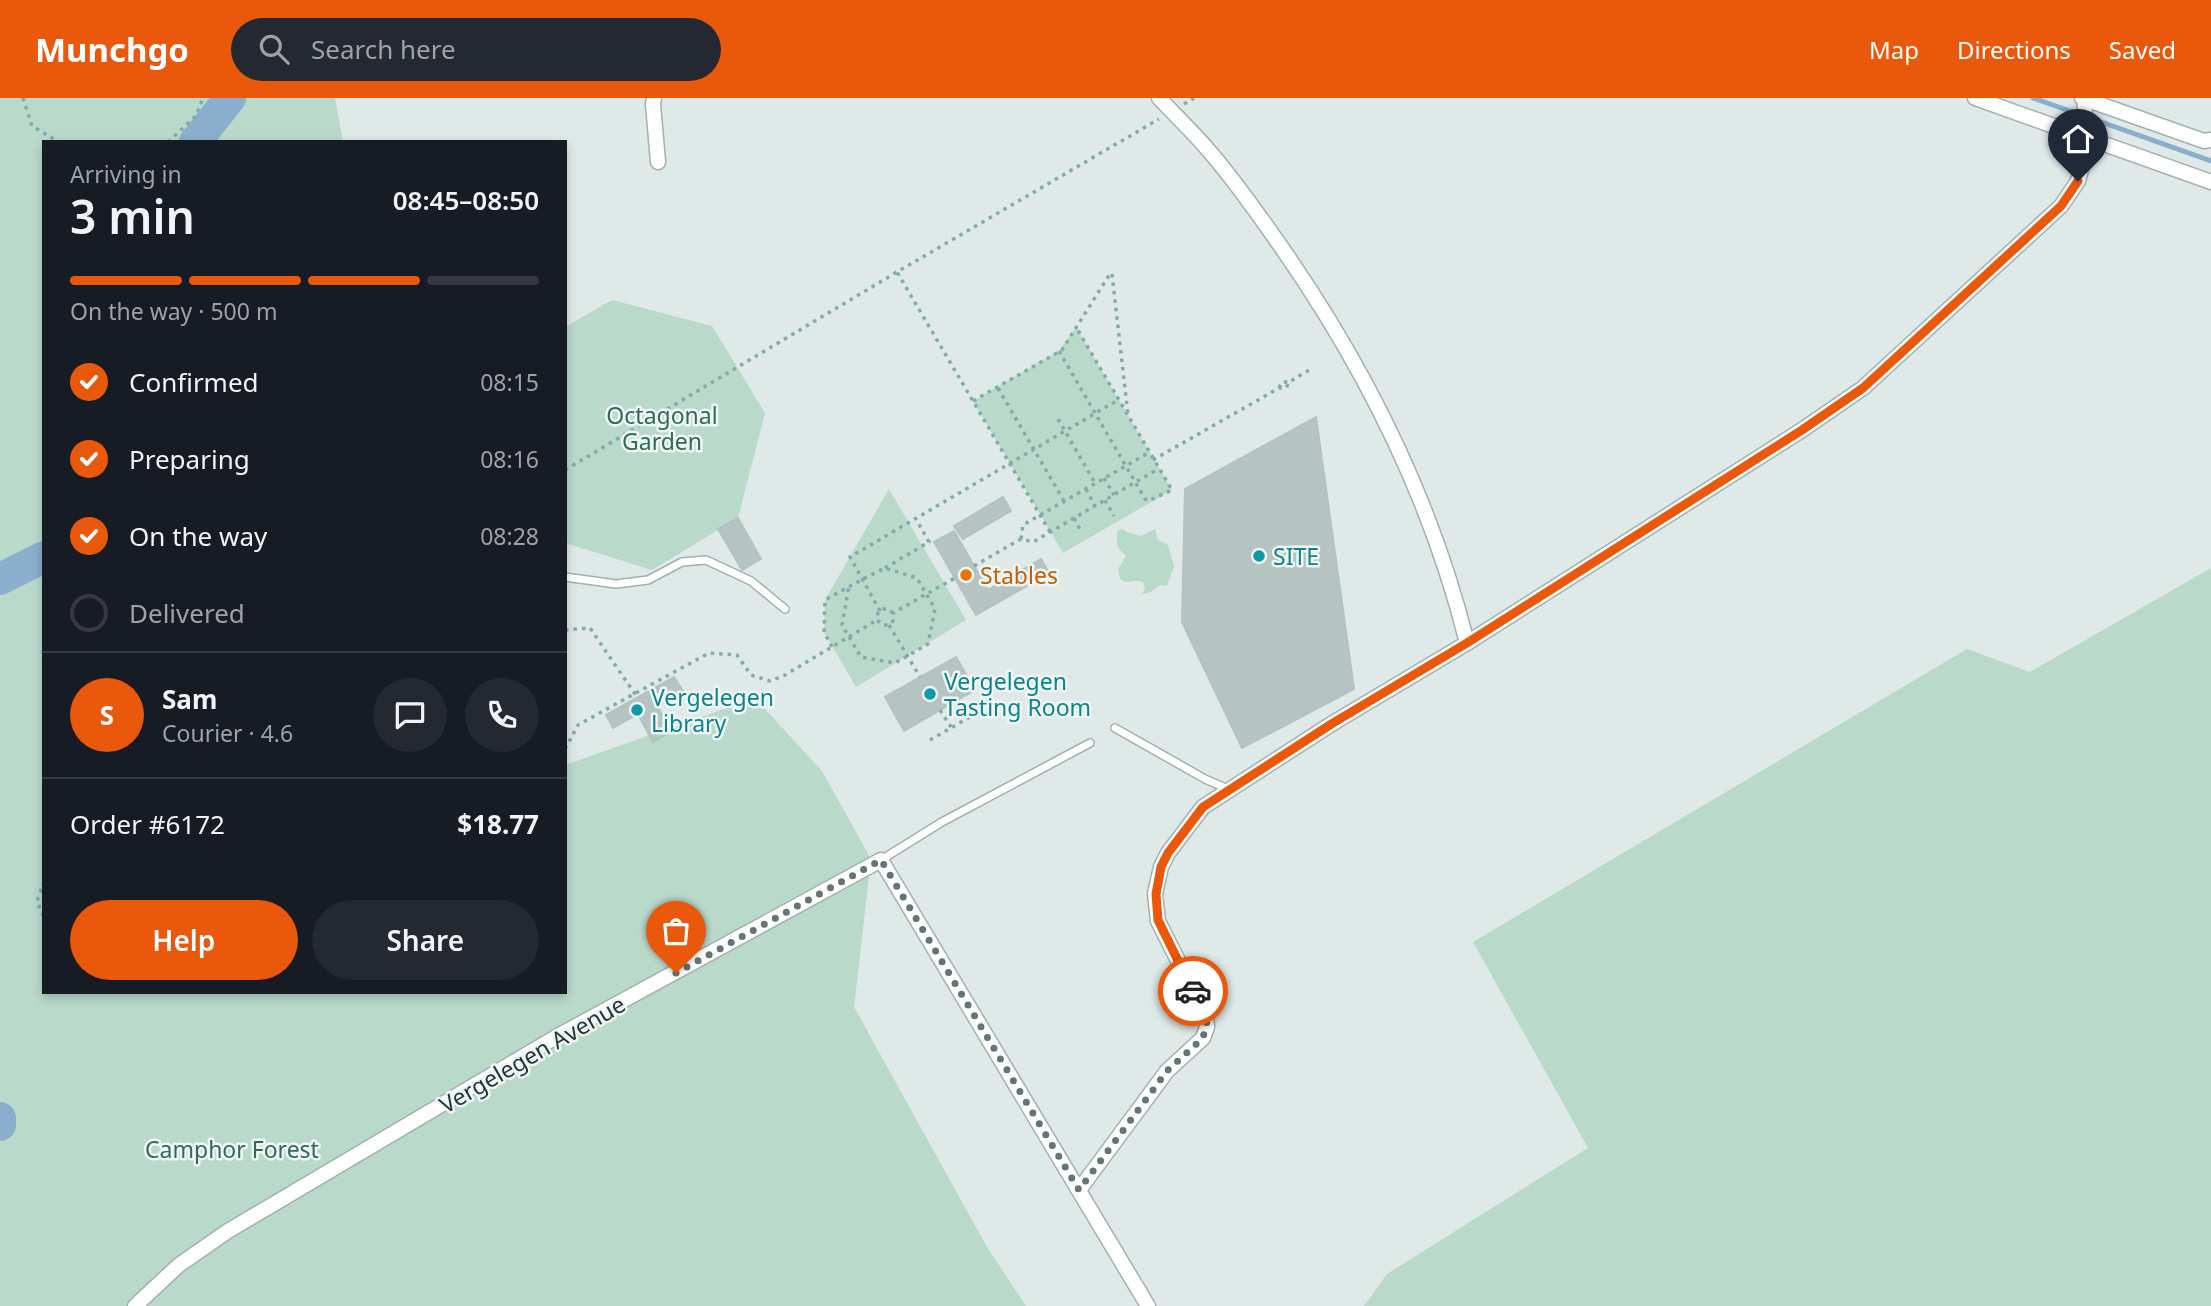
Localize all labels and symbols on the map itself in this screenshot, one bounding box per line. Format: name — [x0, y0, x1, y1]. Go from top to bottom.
pin — [2048, 109, 2108, 181]
park label: Octagonal Garden — [606, 399, 718, 457]
place label: SITE — [1273, 540, 1319, 572]
marker: SITE — [1251, 548, 1267, 564]
place label: Stables — [980, 559, 1058, 591]
marker: Stables — [958, 567, 974, 583]
place label: Vergelegen Tasting Room — [944, 665, 1091, 723]
place label: Vergelegen Library — [651, 681, 774, 739]
marker: Vergelegen Tasting Room — [922, 686, 938, 702]
marker: Vergelegen Library — [629, 702, 645, 718]
pin — [646, 901, 706, 973]
courier — [1158, 956, 1228, 1026]
street label: Vergelegen Avenue — [433, 988, 631, 1120]
park label: Camphor Forest — [145, 1133, 319, 1165]

